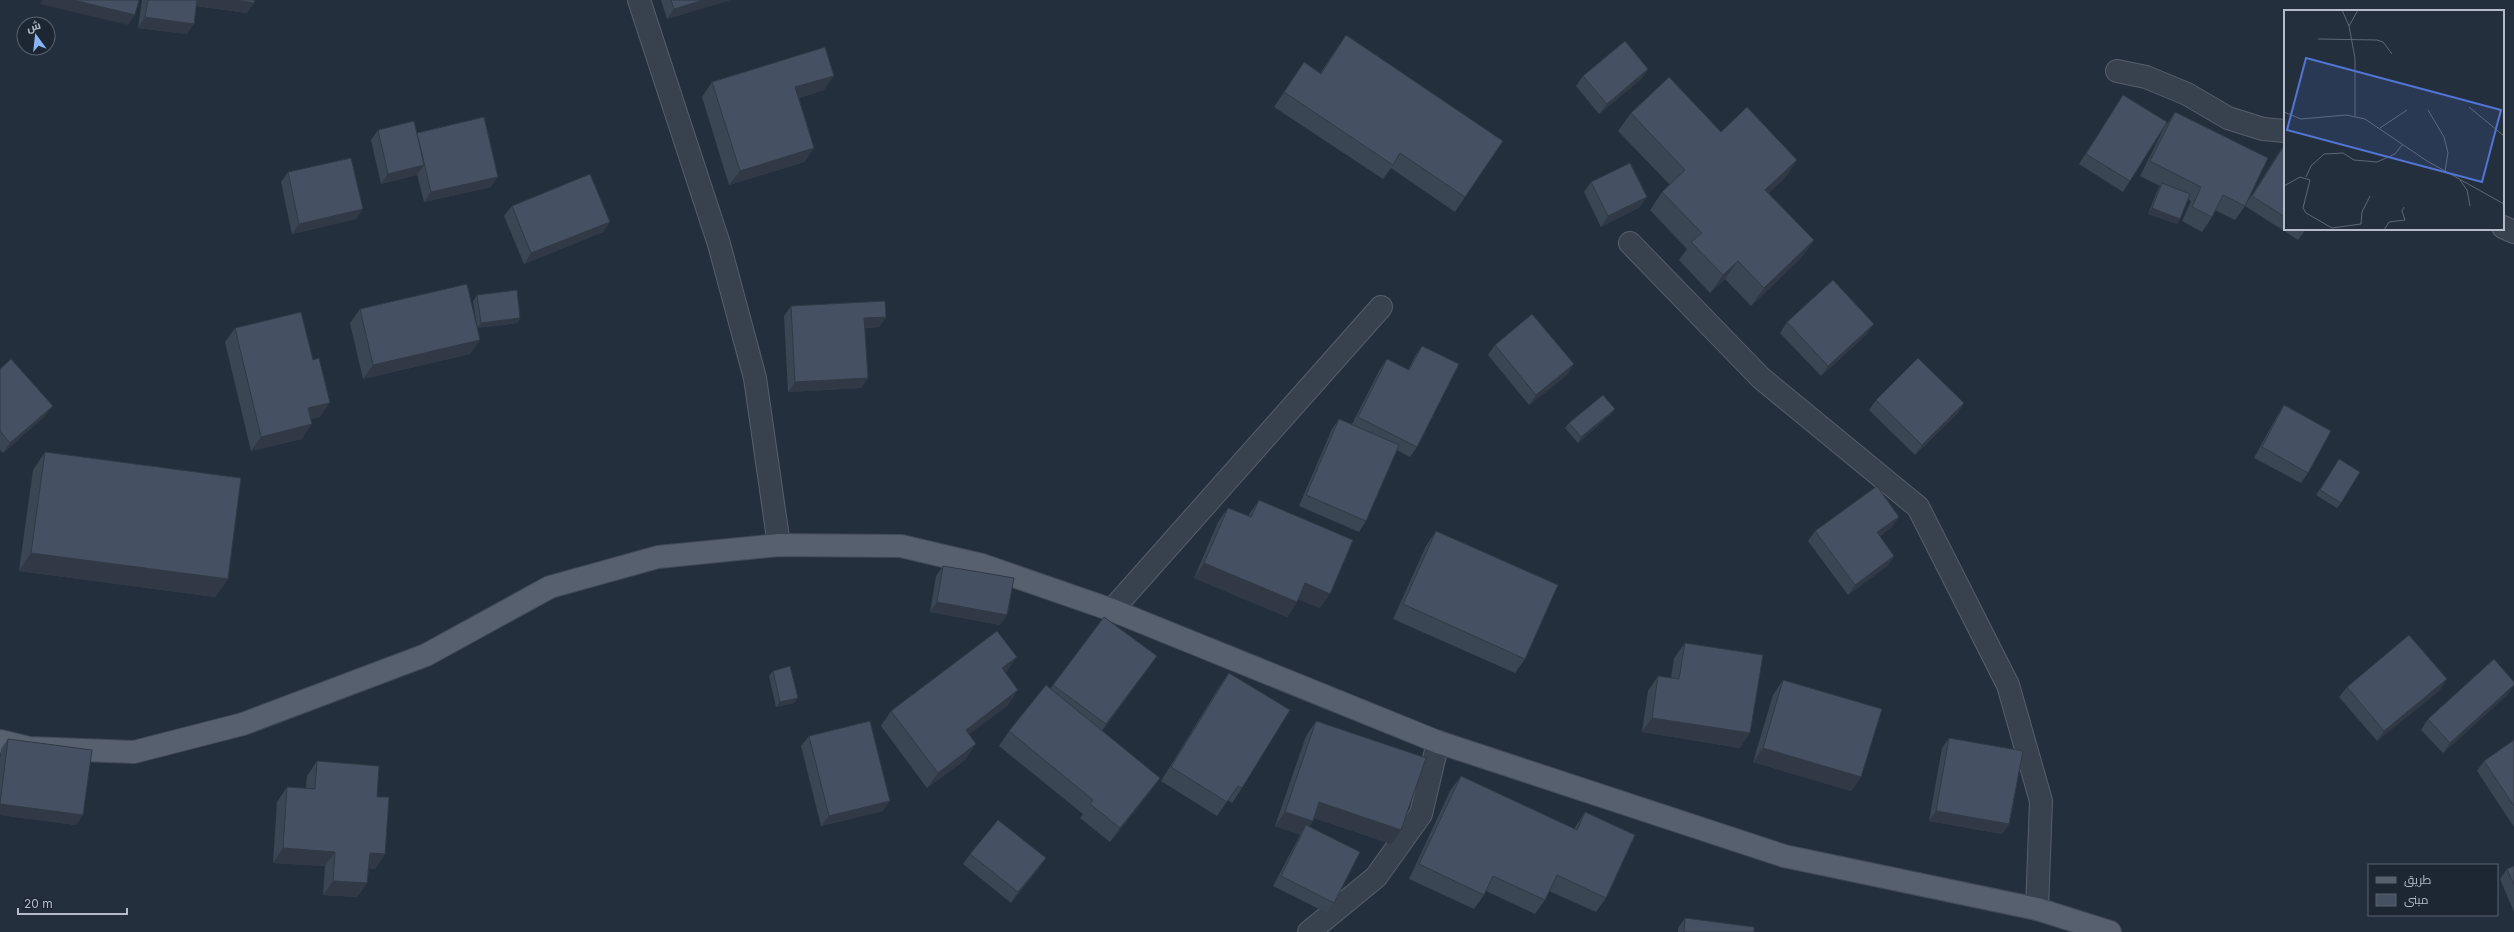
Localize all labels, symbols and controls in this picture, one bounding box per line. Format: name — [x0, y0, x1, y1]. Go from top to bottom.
inset map — [2284, 10, 2504, 230]
north arrow — [16, 16, 56, 56]
text: ش — [25, 18, 42, 35]
legend — [2368, 864, 2498, 916]
text: طريق — [2404, 872, 2432, 887]
scale bar — [18, 890, 127, 916]
text: مبنى — [2404, 892, 2429, 907]
text: 20 m — [24, 896, 53, 911]

